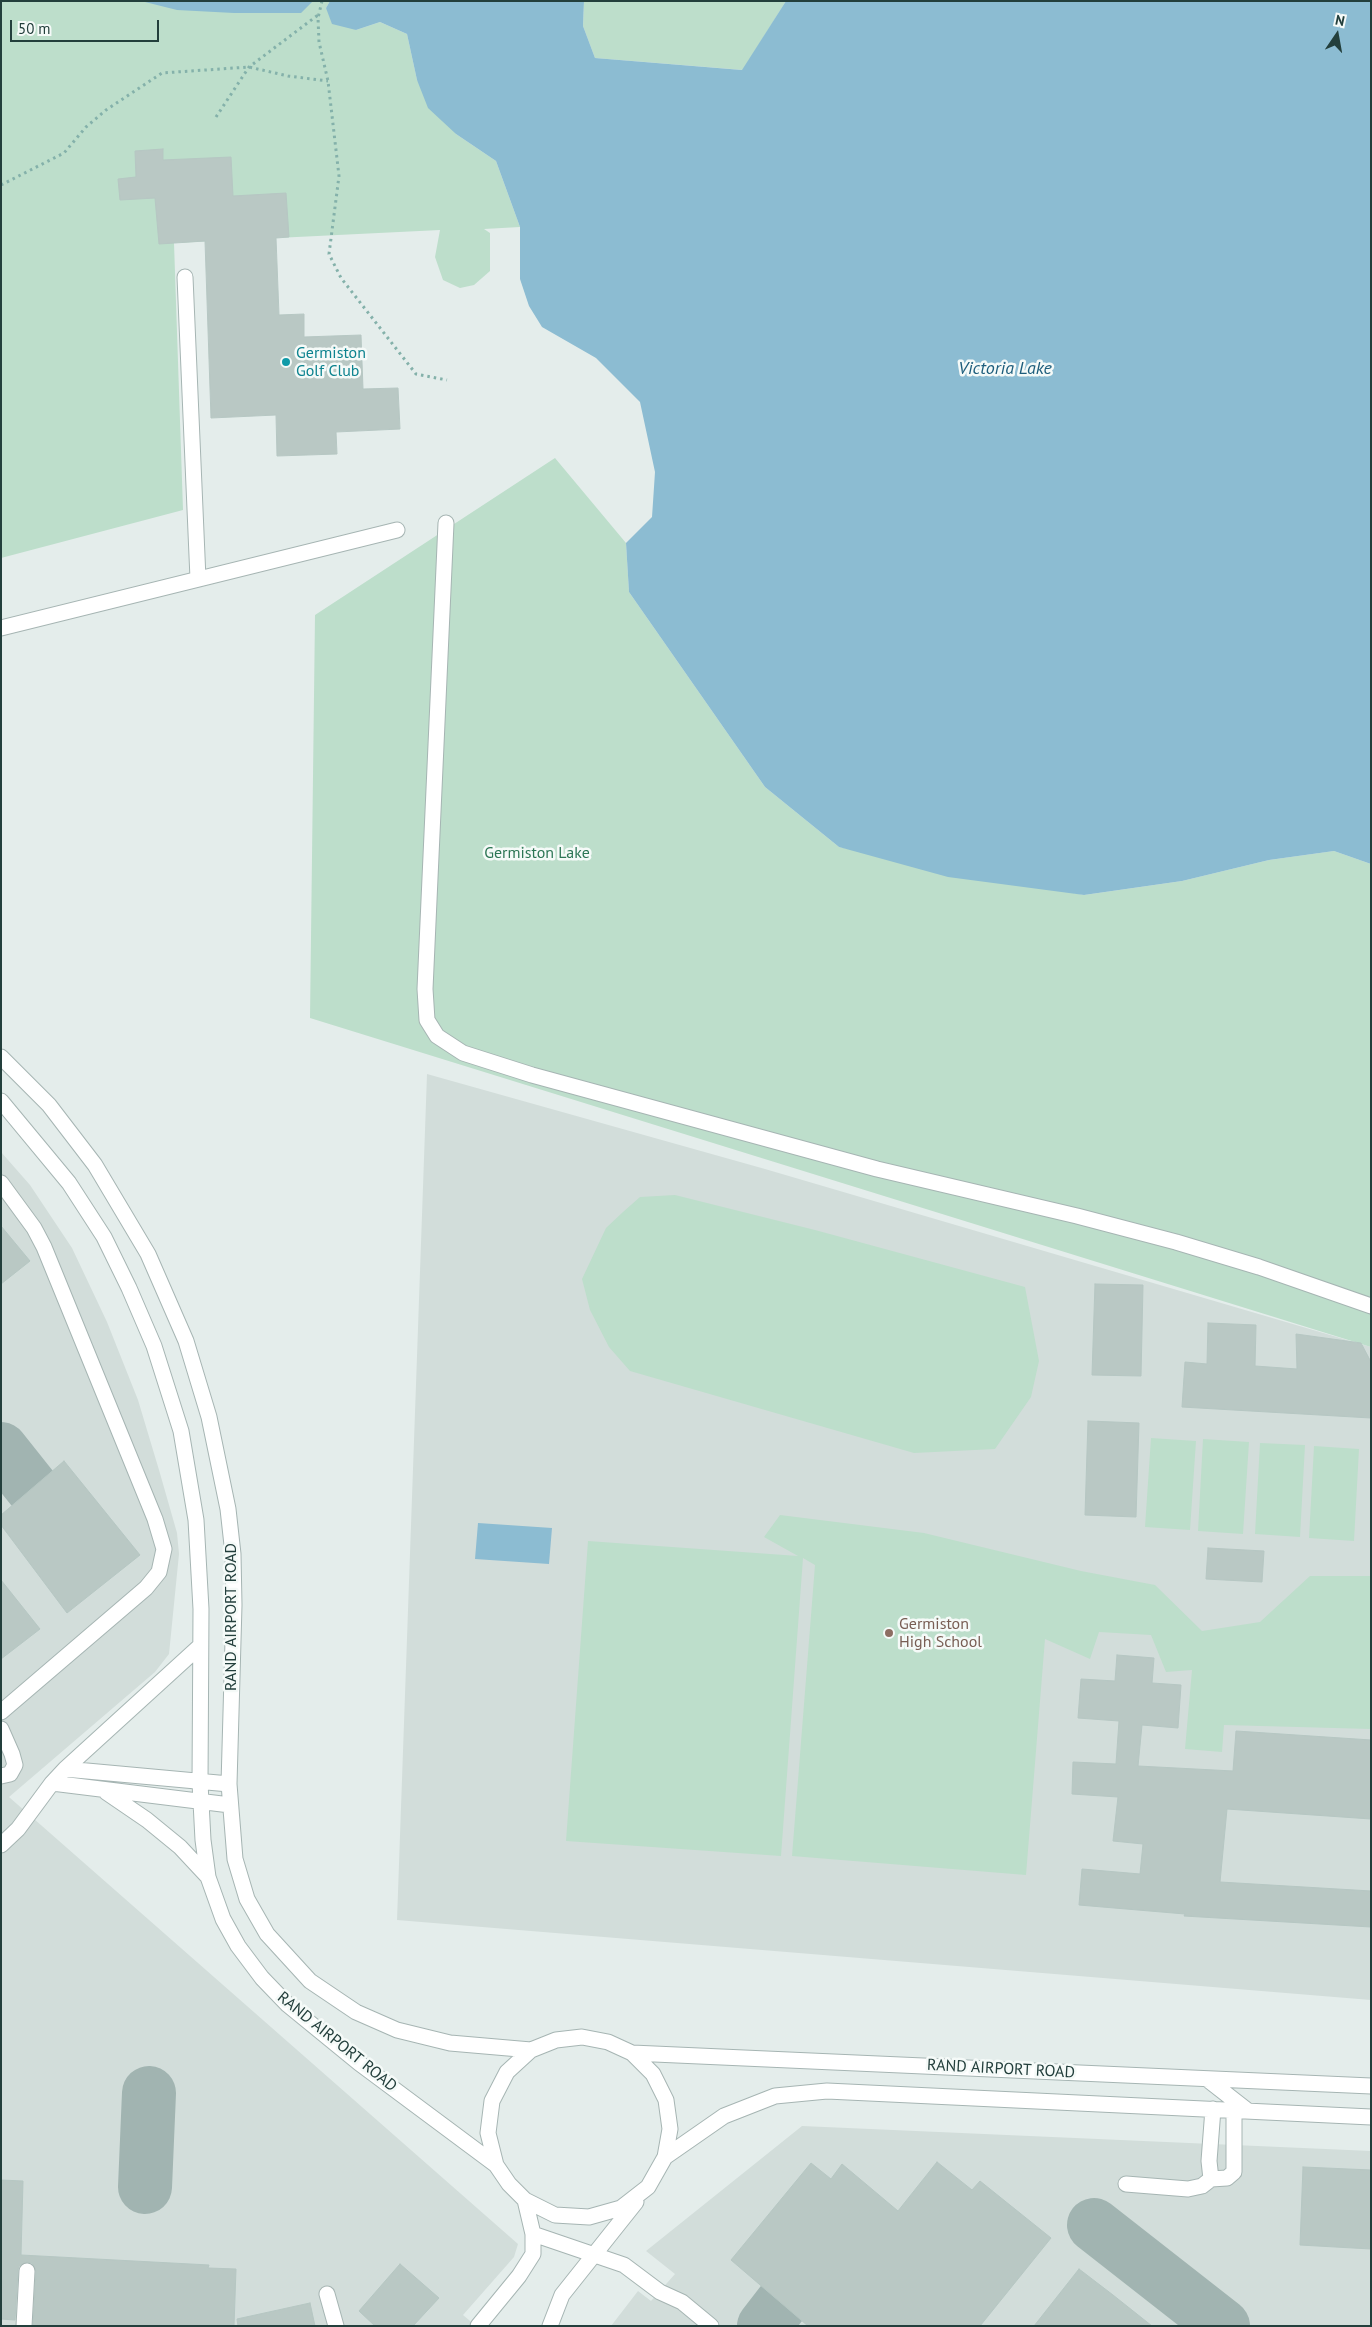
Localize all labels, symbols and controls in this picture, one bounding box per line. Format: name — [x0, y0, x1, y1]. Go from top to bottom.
scale bar — [12, 10, 161, 42]
north arrow — [1312, 10, 1362, 60]
text: N — [1334, 11, 1346, 30]
text: 50 m — [18, 19, 51, 38]
place label: Germiston Golf Club — [296, 343, 366, 381]
marker: Germiston Golf Club — [280, 356, 292, 368]
water label: Victoria Lake — [958, 358, 1052, 380]
park label: Germiston Lake — [484, 843, 590, 863]
street label: RAND AIRPORT ROAD — [221, 1543, 241, 1691]
place label: Germiston High School — [899, 1614, 982, 1652]
marker: Germiston High School — [883, 1627, 895, 1639]
street label: RAND AIRPORT ROAD — [273, 1988, 401, 2096]
street label: RAND AIRPORT ROAD — [927, 2056, 1075, 2082]

